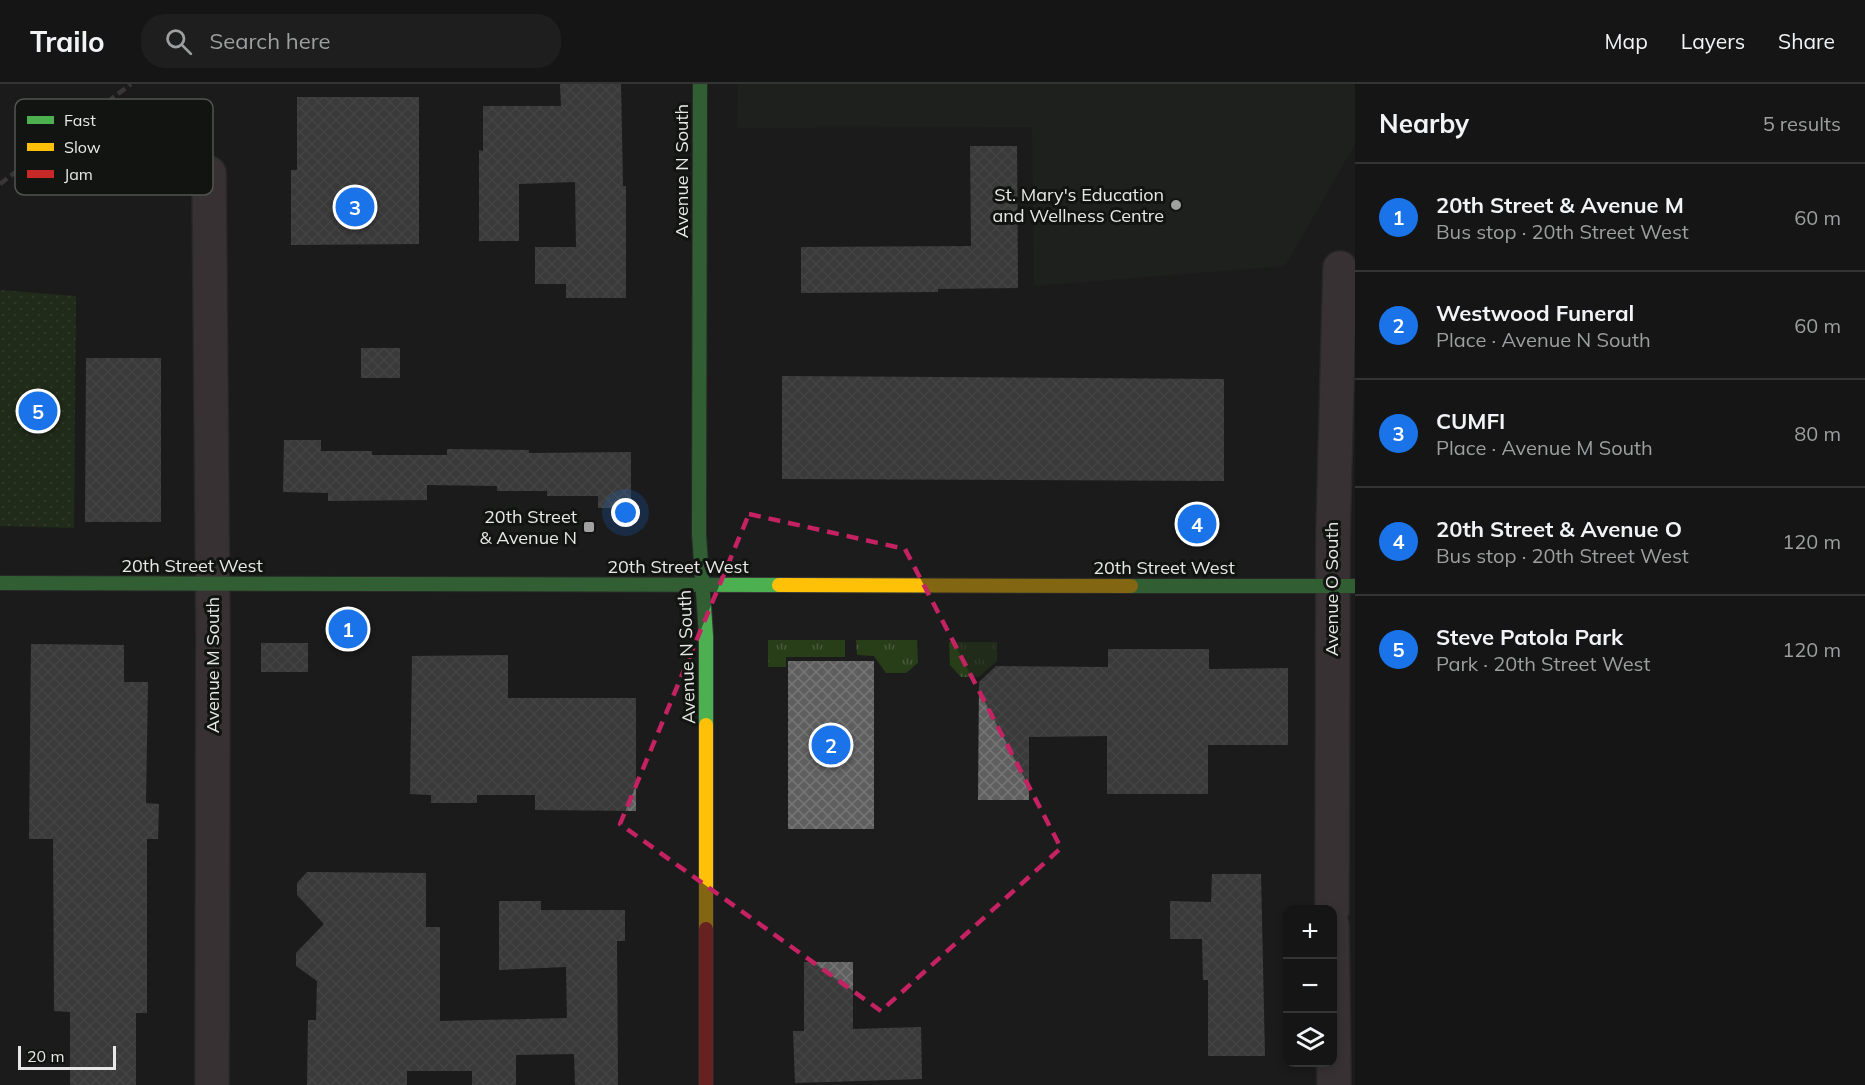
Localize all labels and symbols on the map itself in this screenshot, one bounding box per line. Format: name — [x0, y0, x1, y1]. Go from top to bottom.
legend — [15, 99, 213, 195]
street label: Avenue N South — [670, 104, 693, 238]
text: Fast — [64, 110, 96, 130]
text: Slow — [64, 137, 101, 157]
text: Jam — [64, 164, 93, 184]
place label: St. Mary's Education and Wellness Centre — [992, 183, 1164, 227]
pin: 3 — [336, 184, 374, 230]
marker: St. Mary's Education and Wellness Centre — [1169, 198, 1183, 212]
pin: 5 — [18, 388, 57, 434]
your location — [611, 498, 640, 527]
pin: 4 — [1178, 502, 1216, 546]
place label: 20th Street & Avenue N — [479, 505, 577, 549]
marker: 20th Street & Avenue N — [582, 520, 596, 534]
street label: Avenue O South — [1320, 522, 1343, 656]
street label: 20th Street West — [121, 554, 263, 577]
street label: 20th Street West — [607, 555, 749, 578]
street label: 20th Street West — [1093, 556, 1235, 579]
street label: Avenue N South — [673, 590, 700, 725]
street label: Avenue M South — [201, 597, 224, 733]
pin: 1 — [328, 606, 368, 652]
pin: 2 — [812, 722, 850, 768]
scale bar — [18, 1043, 116, 1070]

